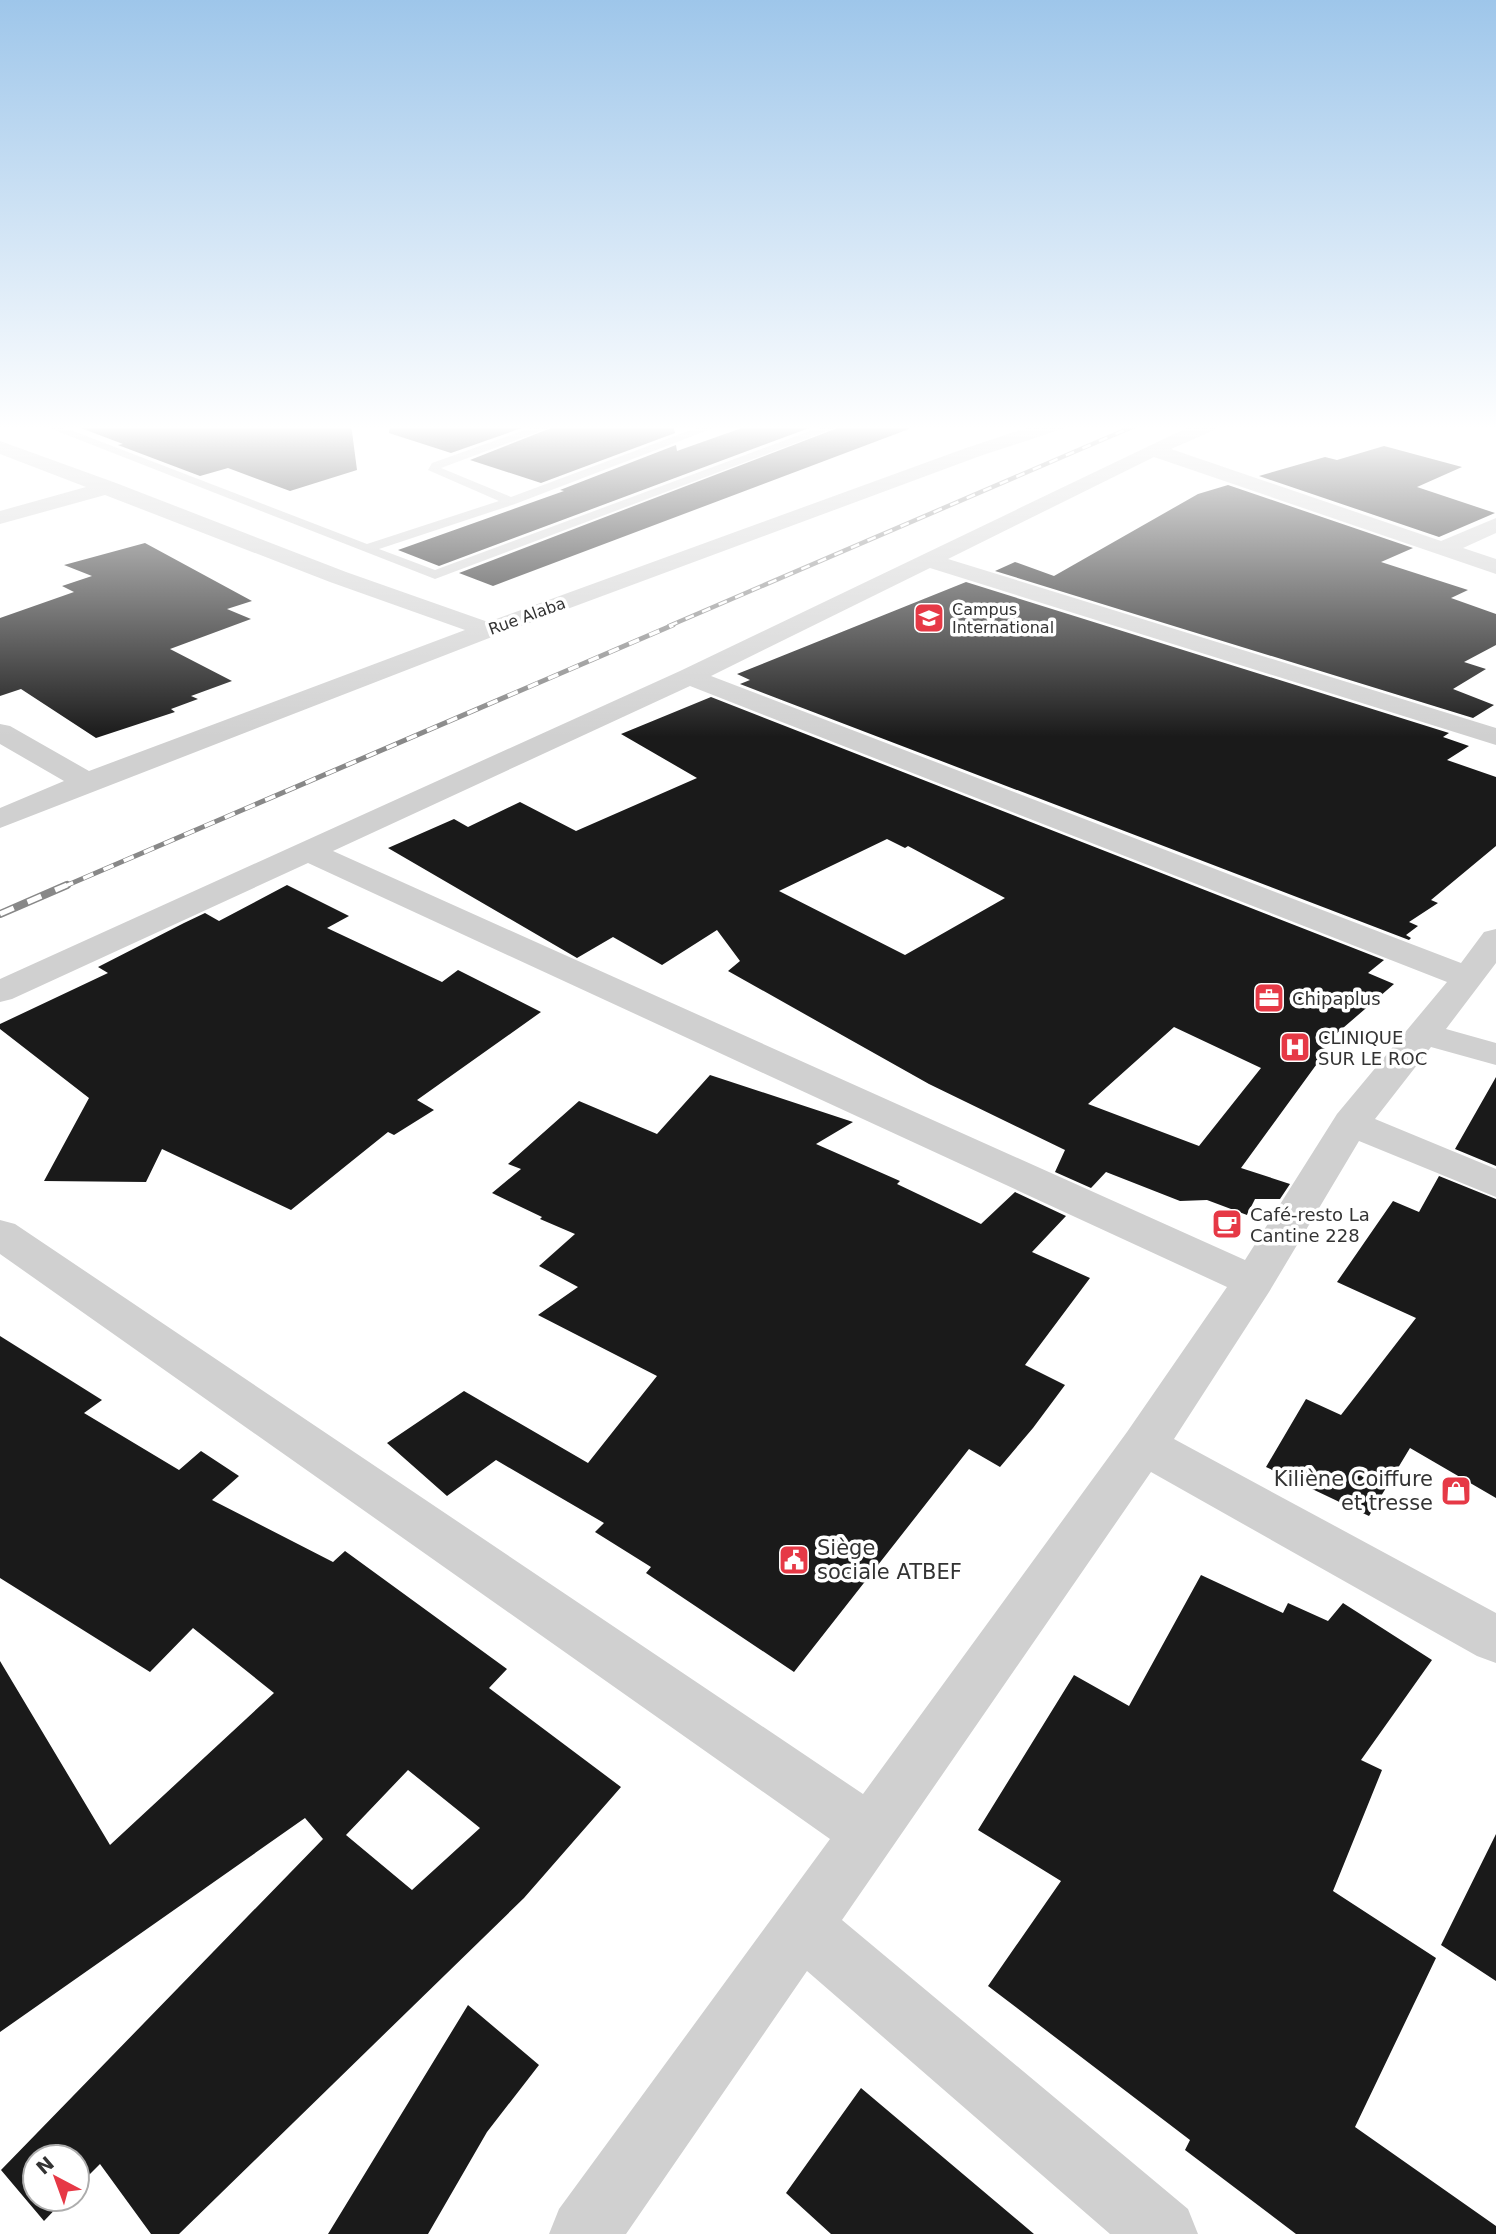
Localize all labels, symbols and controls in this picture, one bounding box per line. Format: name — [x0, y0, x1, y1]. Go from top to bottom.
street label: Rue Alaba — [486, 593, 568, 639]
place label: Campus International — [952, 600, 1054, 637]
school or university icon: Campus International — [912, 601, 946, 635]
office icon: Chipaplus — [1252, 981, 1286, 1015]
place label: Chipaplus — [1292, 988, 1381, 1009]
place label: CLINIQUE SUR LE ROC — [1318, 1027, 1427, 1069]
hospital icon: CLINIQUE SUR LE ROC — [1278, 1030, 1312, 1064]
place label: Café-resto La Cantine 228 — [1250, 1204, 1370, 1246]
cafe icon: Café-resto La Cantine 228 — [1210, 1207, 1244, 1241]
place label: Kiliène Coiffure et tresse — [1274, 1467, 1433, 1515]
shop icon: Kiliène Coiffure et tresse — [1439, 1474, 1473, 1508]
place label: Siège sociale ATBEF — [817, 1536, 962, 1584]
public building icon: Siège sociale ATBEF — [777, 1543, 811, 1577]
north arrow — [21, 2143, 91, 2213]
text: N — [32, 2152, 58, 2179]

